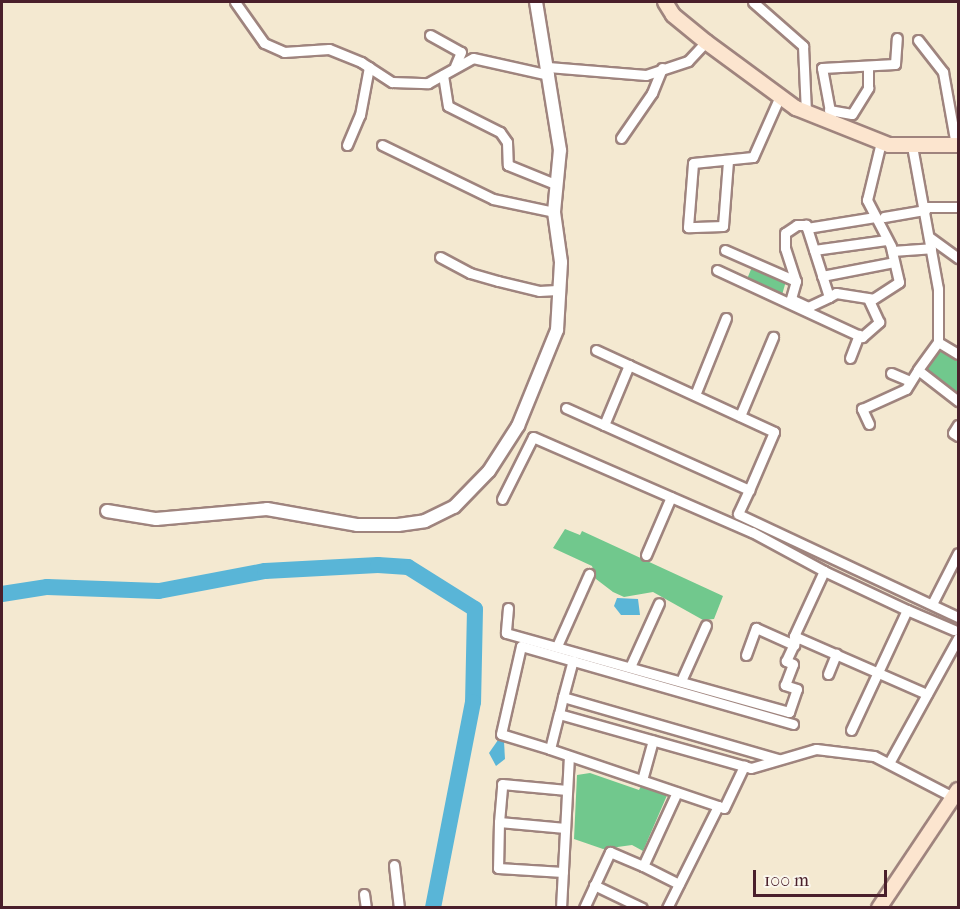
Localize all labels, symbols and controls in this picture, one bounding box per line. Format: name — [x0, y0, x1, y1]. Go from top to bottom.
scale bar — [756, 858, 890, 896]
text: 100 m — [764, 870, 809, 891]

